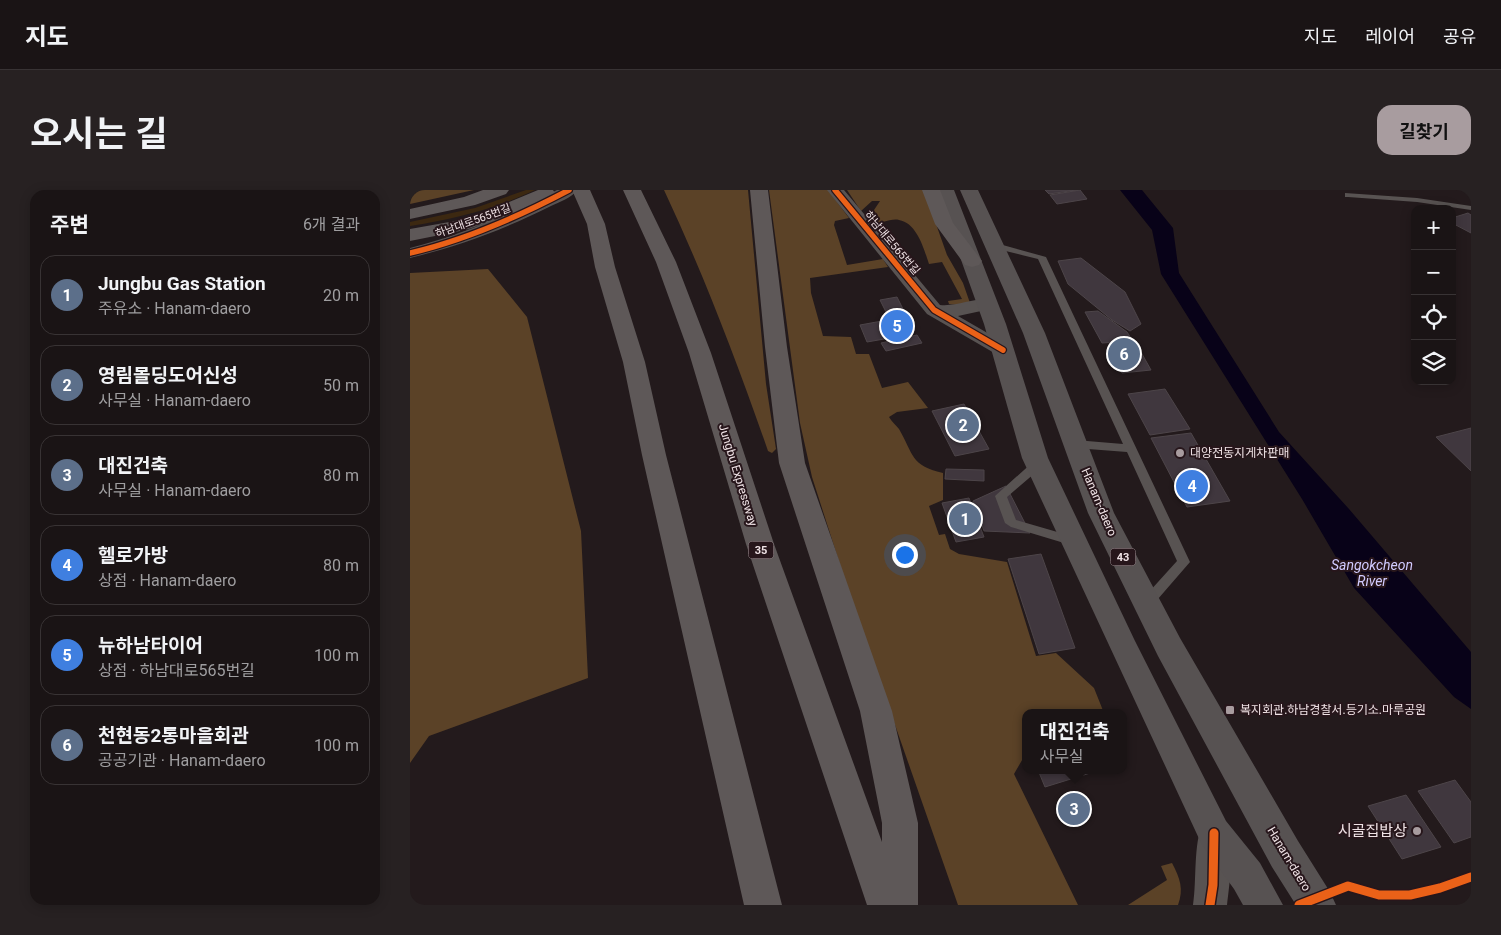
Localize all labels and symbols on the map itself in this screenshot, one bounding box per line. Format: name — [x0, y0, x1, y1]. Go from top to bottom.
street label: 하남대로565번길 — [434, 201, 512, 241]
street label: 하남대로565번길 — [862, 208, 922, 278]
pin: 5 — [881, 307, 913, 345]
pin: 6 — [1108, 335, 1140, 373]
pin: 2 — [947, 406, 979, 444]
street label: Jungbu Expressway — [716, 422, 760, 528]
place label: 대양전동지게차판매 — [1190, 446, 1289, 460]
marker: 대양전동지게차판매 — [1174, 447, 1186, 459]
street label: Hanam-daero — [1078, 466, 1120, 538]
pin: 4 — [1176, 467, 1208, 505]
pin: 1 — [949, 500, 981, 538]
road number: 35 — [748, 542, 774, 558]
your location — [892, 542, 918, 568]
road number: 43 — [1110, 548, 1136, 566]
water label: Sangokcheon River — [1331, 557, 1413, 589]
place label: 복지회관.하남경찰서.등기소.마루공원 — [1240, 703, 1426, 717]
marker: 복지회관.하남경찰서.등기소.마루공원 — [1224, 704, 1236, 716]
pin: 3 — [1058, 790, 1090, 828]
place label: 시골집밥상 — [1338, 822, 1407, 840]
street label: Hanam-daero — [1264, 824, 1314, 894]
marker: 시골집밥상 — [1411, 825, 1423, 837]

